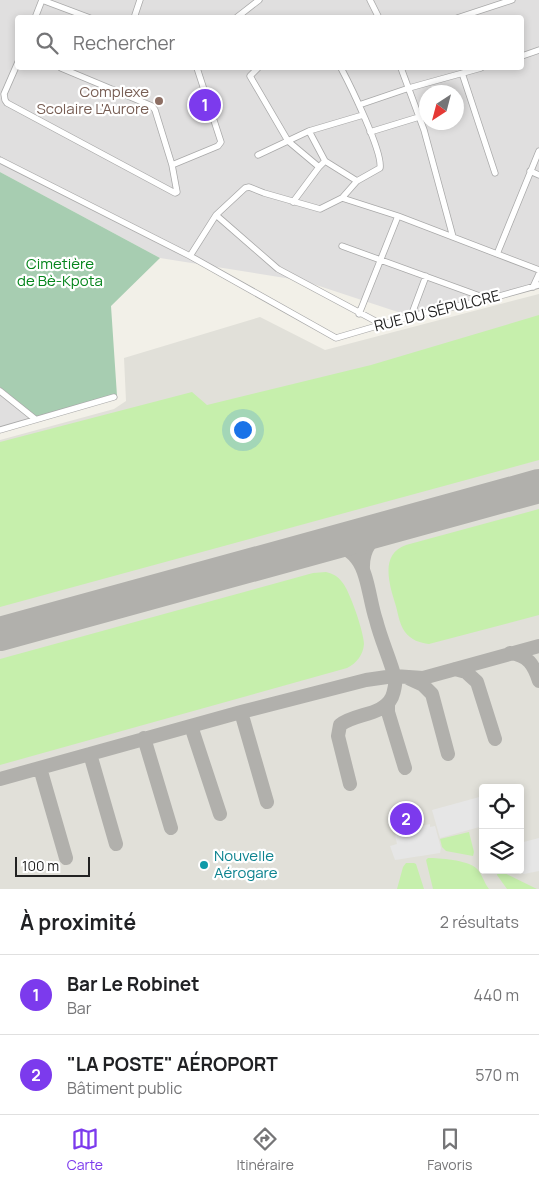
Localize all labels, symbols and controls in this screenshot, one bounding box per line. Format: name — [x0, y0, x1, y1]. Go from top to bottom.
search box — [15, 15, 524, 70]
icon: search — [33, 29, 61, 57]
text: Rechercher — [73, 30, 175, 56]
place label: Complexe Scolaire L'Aurore — [37, 81, 149, 119]
north arrow — [419, 85, 464, 130]
pin: 1 — [189, 86, 221, 124]
marker: Complexe Scolaire L'Aurore — [153, 95, 165, 107]
park label: Cimetière de Bè-Kpota — [17, 253, 103, 291]
street label: RUE DU SÉPULCRE — [372, 285, 502, 336]
your location — [230, 417, 256, 443]
map controls — [479, 784, 524, 874]
button: locate — [479, 784, 524, 829]
pin: 2 — [390, 800, 422, 838]
button: layers — [479, 829, 524, 874]
place label: Nouvelle Aérogare — [214, 845, 278, 883]
scale bar — [15, 854, 90, 877]
text: 100 m — [22, 856, 59, 875]
marker: Nouvelle Aérogare — [198, 859, 210, 871]
text: À proximité — [20, 908, 136, 936]
text: 2 résultats — [440, 911, 519, 933]
text: Bar Le Robinet — [67, 971, 199, 997]
text: 1 — [32, 984, 40, 1006]
text: 440 m — [473, 984, 519, 1006]
text: Bar — [67, 997, 91, 1019]
text: "LA POSTE" AÉROPORT — [67, 1051, 278, 1077]
text: 2 — [31, 1064, 41, 1086]
text: 570 m — [475, 1064, 519, 1086]
text: Bâtiment public — [67, 1077, 182, 1099]
tab: Carte — [67, 1125, 103, 1174]
tab: Itinéraire — [236, 1125, 294, 1174]
tab: Favoris — [427, 1125, 472, 1174]

